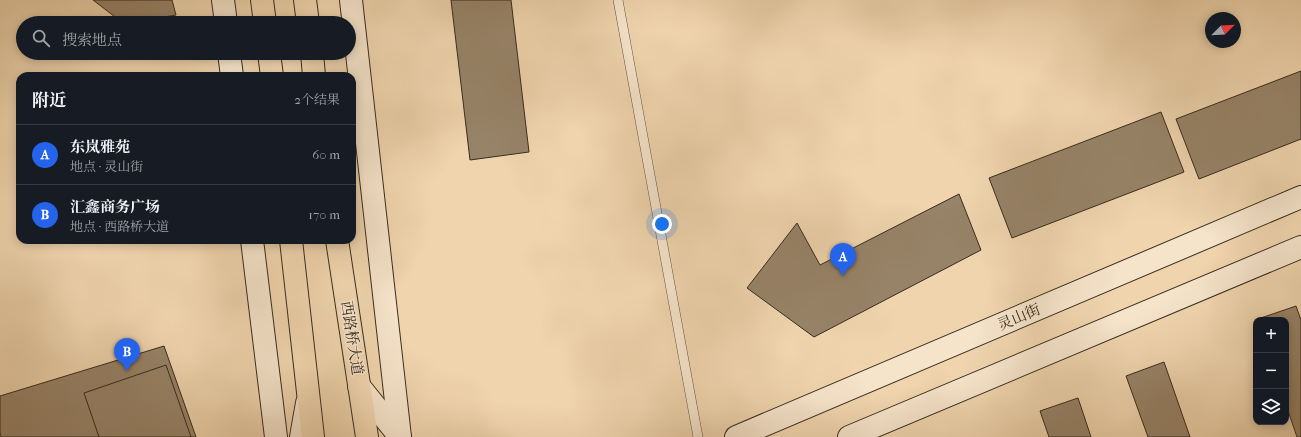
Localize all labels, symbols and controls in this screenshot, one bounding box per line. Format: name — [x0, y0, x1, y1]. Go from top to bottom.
north arrow — [1205, 12, 1241, 48]
search box — [16, 16, 356, 60]
icon: search — [30, 27, 52, 49]
text: 搜索地点 — [62, 31, 122, 49]
text: 附近 — [32, 90, 66, 110]
text: 2个结果 — [294, 92, 340, 107]
text: 东岚雅苑 — [70, 138, 130, 156]
text: A — [41, 147, 49, 162]
text: 60 m — [312, 147, 340, 162]
text: 地点 · 灵山街 — [70, 159, 143, 174]
text: 汇鑫商务广场 — [70, 198, 160, 216]
text: B — [41, 207, 49, 222]
text: 170 m — [308, 207, 340, 222]
your location — [652, 214, 672, 234]
text: 地点 · 西路桥大道 — [70, 219, 169, 234]
pin: A — [830, 243, 856, 276]
street label: 西路桥大道 — [337, 300, 367, 376]
street label: 灵山街 — [995, 300, 1043, 334]
map controls — [1253, 317, 1289, 425]
button: + — [1253, 317, 1289, 353]
pin: B — [114, 338, 140, 371]
button: − — [1253, 353, 1289, 389]
button: layers — [1253, 389, 1289, 425]

